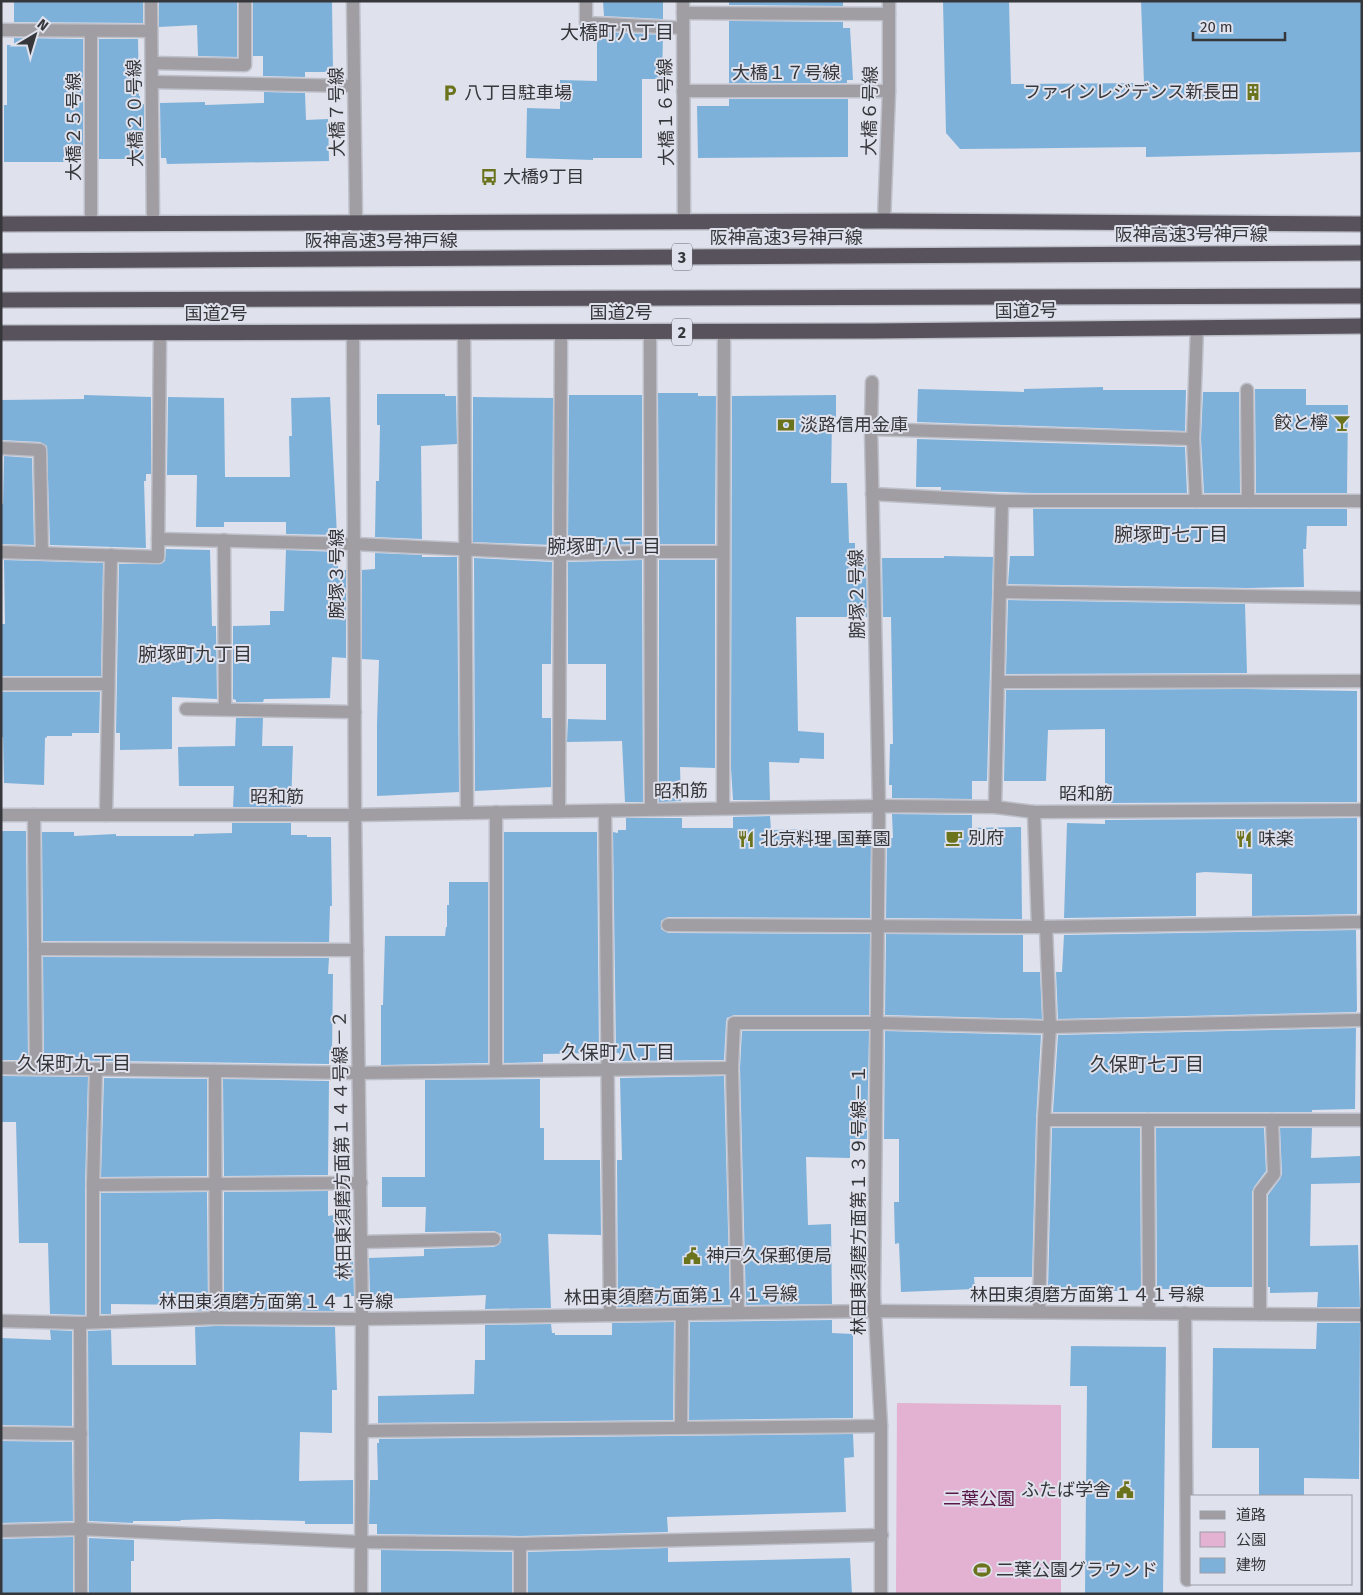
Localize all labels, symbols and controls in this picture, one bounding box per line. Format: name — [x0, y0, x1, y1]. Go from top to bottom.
north arrow — [10, 10, 60, 60]
scale bar — [1193, 10, 1286, 42]
text: N — [34, 16, 52, 35]
text: 20 m — [1200, 18, 1233, 36]
district label: 大橋町八丁目 — [560, 21, 674, 44]
street label: 大橋１６号線 — [654, 58, 678, 166]
street label: 大橋２０号線 — [123, 59, 147, 167]
street label: 大橋１７号線 — [732, 62, 840, 84]
street label: 大橋６号線 — [858, 66, 882, 156]
street label: 大橋７号線 — [325, 67, 349, 157]
street label: 大橋２５号線 — [63, 73, 85, 181]
place label: ファインレジデンス新長田 — [1023, 81, 1239, 103]
place label: 八丁目駐車場 — [464, 82, 572, 104]
building icon: ファインレジデンス新長田 — [1243, 82, 1263, 102]
parking icon: 八丁目駐車場 — [440, 83, 460, 103]
place label: 大橋9丁目 — [503, 166, 584, 188]
bus stop icon: 大橋9丁目 — [479, 167, 499, 187]
street label: 阪神高速3号神戸線 — [1115, 224, 1267, 246]
street label: 阪神高速3号神戸線 — [710, 227, 862, 249]
street label: 阪神高速3号神戸線 — [305, 230, 457, 252]
road number: 3 — [672, 243, 692, 270]
street label: 国道2号 — [994, 299, 1058, 323]
street label: 国道2号 — [590, 302, 652, 324]
street label: 国道2号 — [185, 303, 247, 325]
road number: 2 — [672, 318, 692, 346]
place label: 餃と檸 — [1274, 412, 1328, 434]
bar icon: 餃と檸 — [1332, 413, 1352, 433]
place label: 淡路信用金庫 — [800, 414, 908, 436]
bank icon: 淡路信用金庫 — [776, 415, 796, 435]
district label: 腕塚町七丁目 — [1114, 523, 1228, 546]
street label: 腕塚３号線 — [326, 529, 348, 619]
district label: 腕塚町八丁目 — [547, 535, 661, 558]
street label: 腕塚２号線 — [845, 549, 869, 639]
district label: 腕塚町九丁目 — [138, 643, 252, 666]
street label: 昭和筋 — [654, 780, 708, 802]
street label: 昭和筋 — [1059, 783, 1113, 805]
street label: 昭和筋 — [250, 786, 304, 808]
place label: 別府 — [968, 827, 1004, 849]
place label: 北京料理 国華園 — [760, 828, 891, 850]
cafe icon: 別府 — [944, 828, 964, 848]
place label: 味楽 — [1258, 828, 1294, 850]
restaurant icon: 北京料理 国華園 — [736, 829, 756, 849]
restaurant icon: 味楽 — [1234, 829, 1254, 849]
street label: 林田東須磨方面第１４４号線－２ — [329, 1010, 355, 1280]
district label: 久保町八丁目 — [561, 1041, 675, 1064]
district label: 久保町九丁目 — [17, 1052, 131, 1075]
district label: 久保町七丁目 — [1090, 1053, 1204, 1076]
street label: 林田東須磨方面第１３９号線－１ — [848, 1065, 870, 1335]
place label: 神戸久保郵便局 — [706, 1245, 832, 1267]
public building icon: 神戸久保郵便局 — [682, 1246, 702, 1266]
street label: 林田東須磨方面第１４１号線 — [564, 1283, 798, 1309]
street label: 林田東須磨方面第１４１号線 — [970, 1284, 1204, 1306]
street label: 林田東須磨方面第１４１号線 — [159, 1291, 393, 1313]
place label: ふたば学舎 — [1021, 1479, 1111, 1501]
public building icon: ふたば学舎 — [1115, 1480, 1135, 1500]
park label: 二葉公園 — [943, 1488, 1015, 1510]
legend — [1190, 1495, 1353, 1585]
text: 道路 — [1236, 1506, 1266, 1524]
text: 公園 — [1236, 1531, 1266, 1549]
text: 建物 — [1236, 1556, 1266, 1574]
place label: 二葉公園グラウンド — [996, 1559, 1158, 1581]
sports icon: 二葉公園グラウンド — [972, 1560, 992, 1580]

